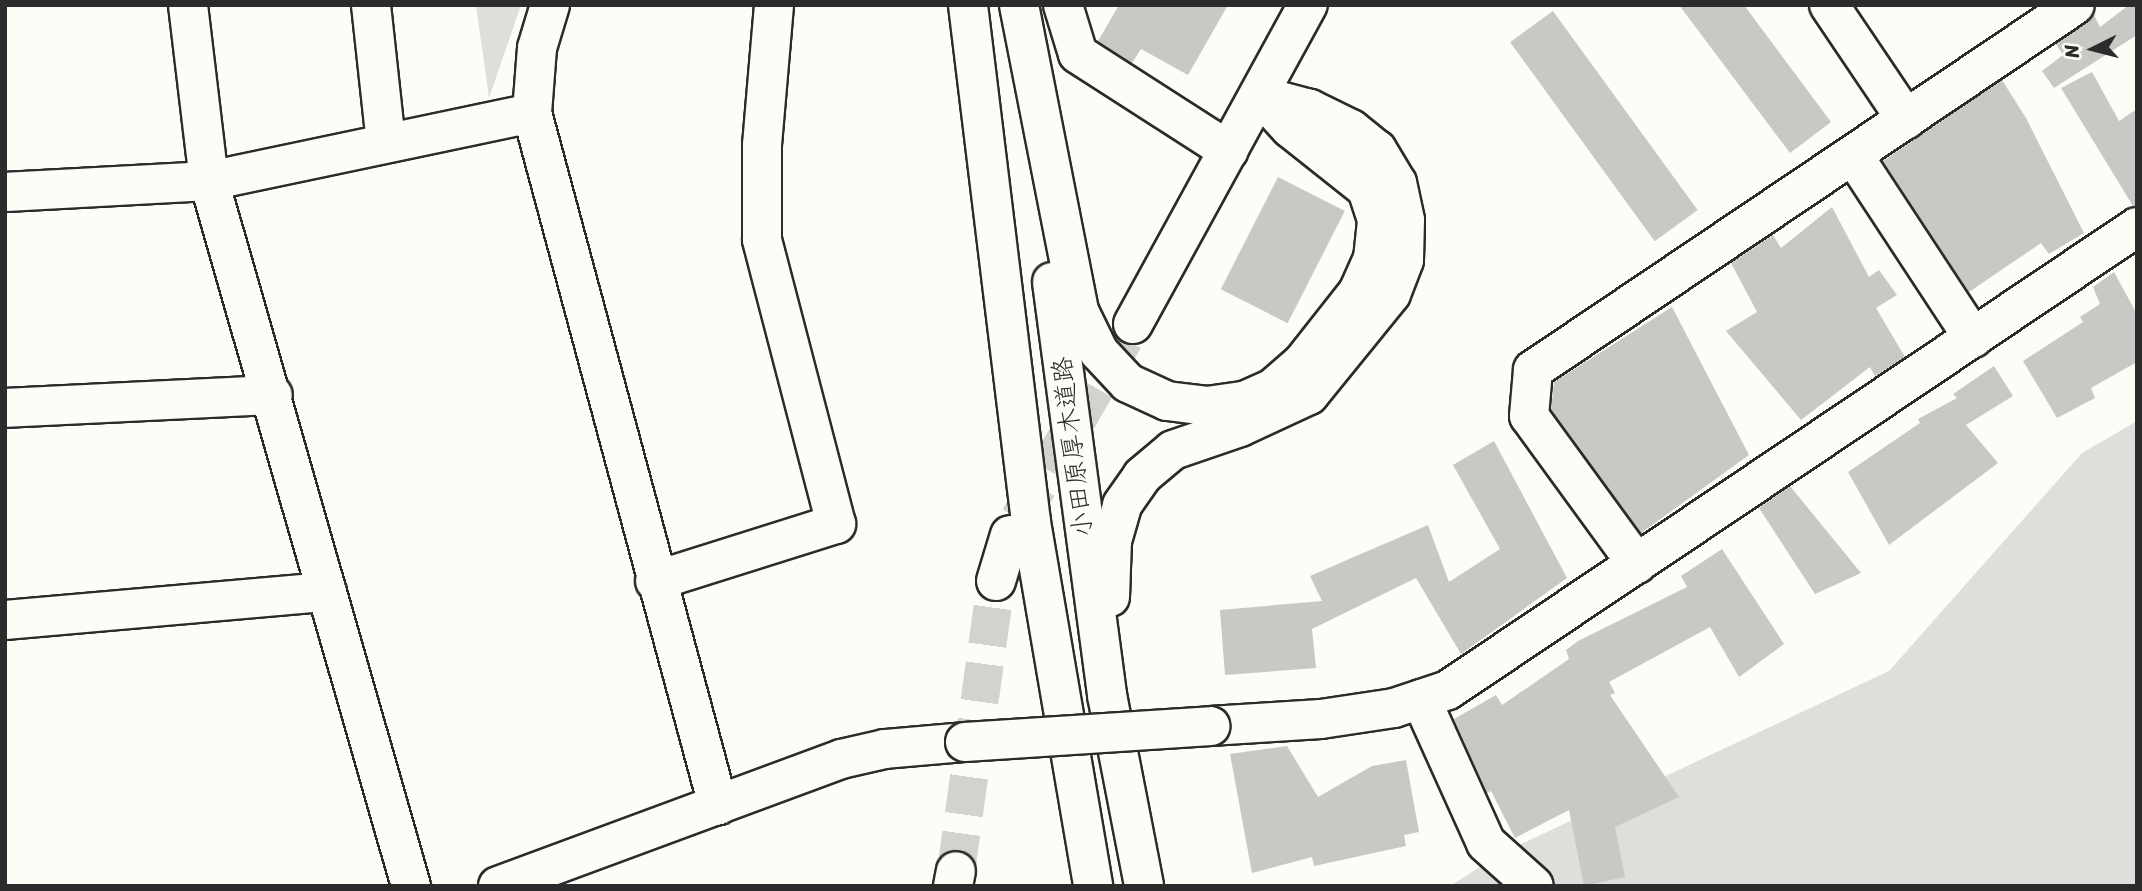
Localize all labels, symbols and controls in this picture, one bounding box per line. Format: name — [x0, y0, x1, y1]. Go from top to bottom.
north arrow — [2058, 14, 2128, 84]
text: N — [2055, 43, 2089, 60]
street label: 小田原厚木道路 — [1046, 355, 1100, 539]

